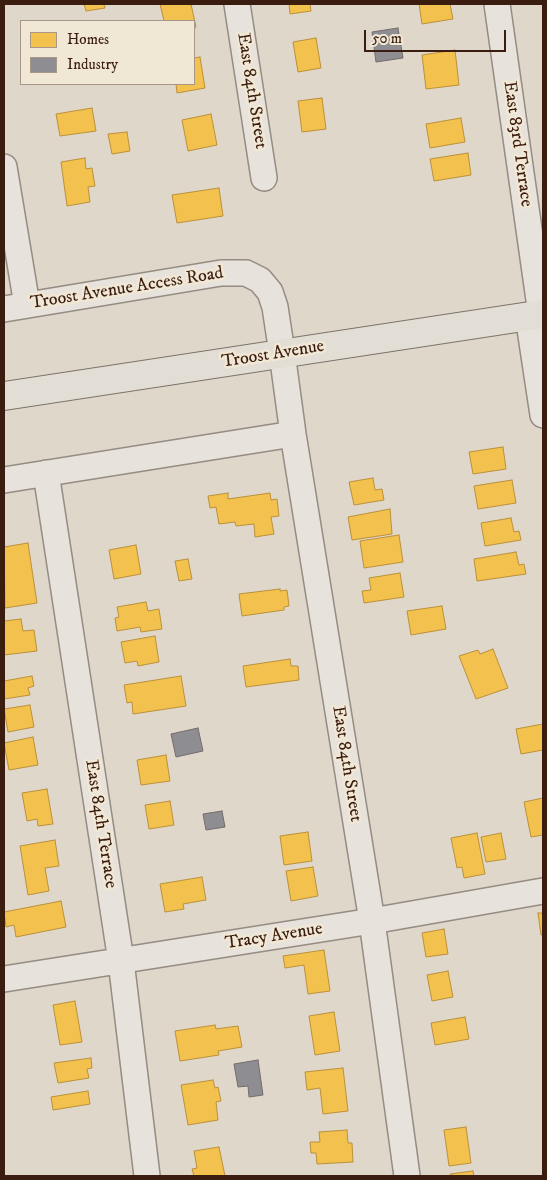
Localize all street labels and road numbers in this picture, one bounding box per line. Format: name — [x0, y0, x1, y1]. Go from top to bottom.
street label: East 84th Street — [231, 32, 271, 150]
street label: East 83rd Terrace — [497, 80, 537, 208]
street label: Troost Avenue Access Road — [29, 263, 225, 315]
street label: Troost Avenue — [220, 336, 326, 374]
street label: East 84th Street — [326, 705, 366, 823]
street label: East 84th Terrace — [79, 758, 121, 890]
street label: Tracy Avenue — [224, 919, 324, 955]

